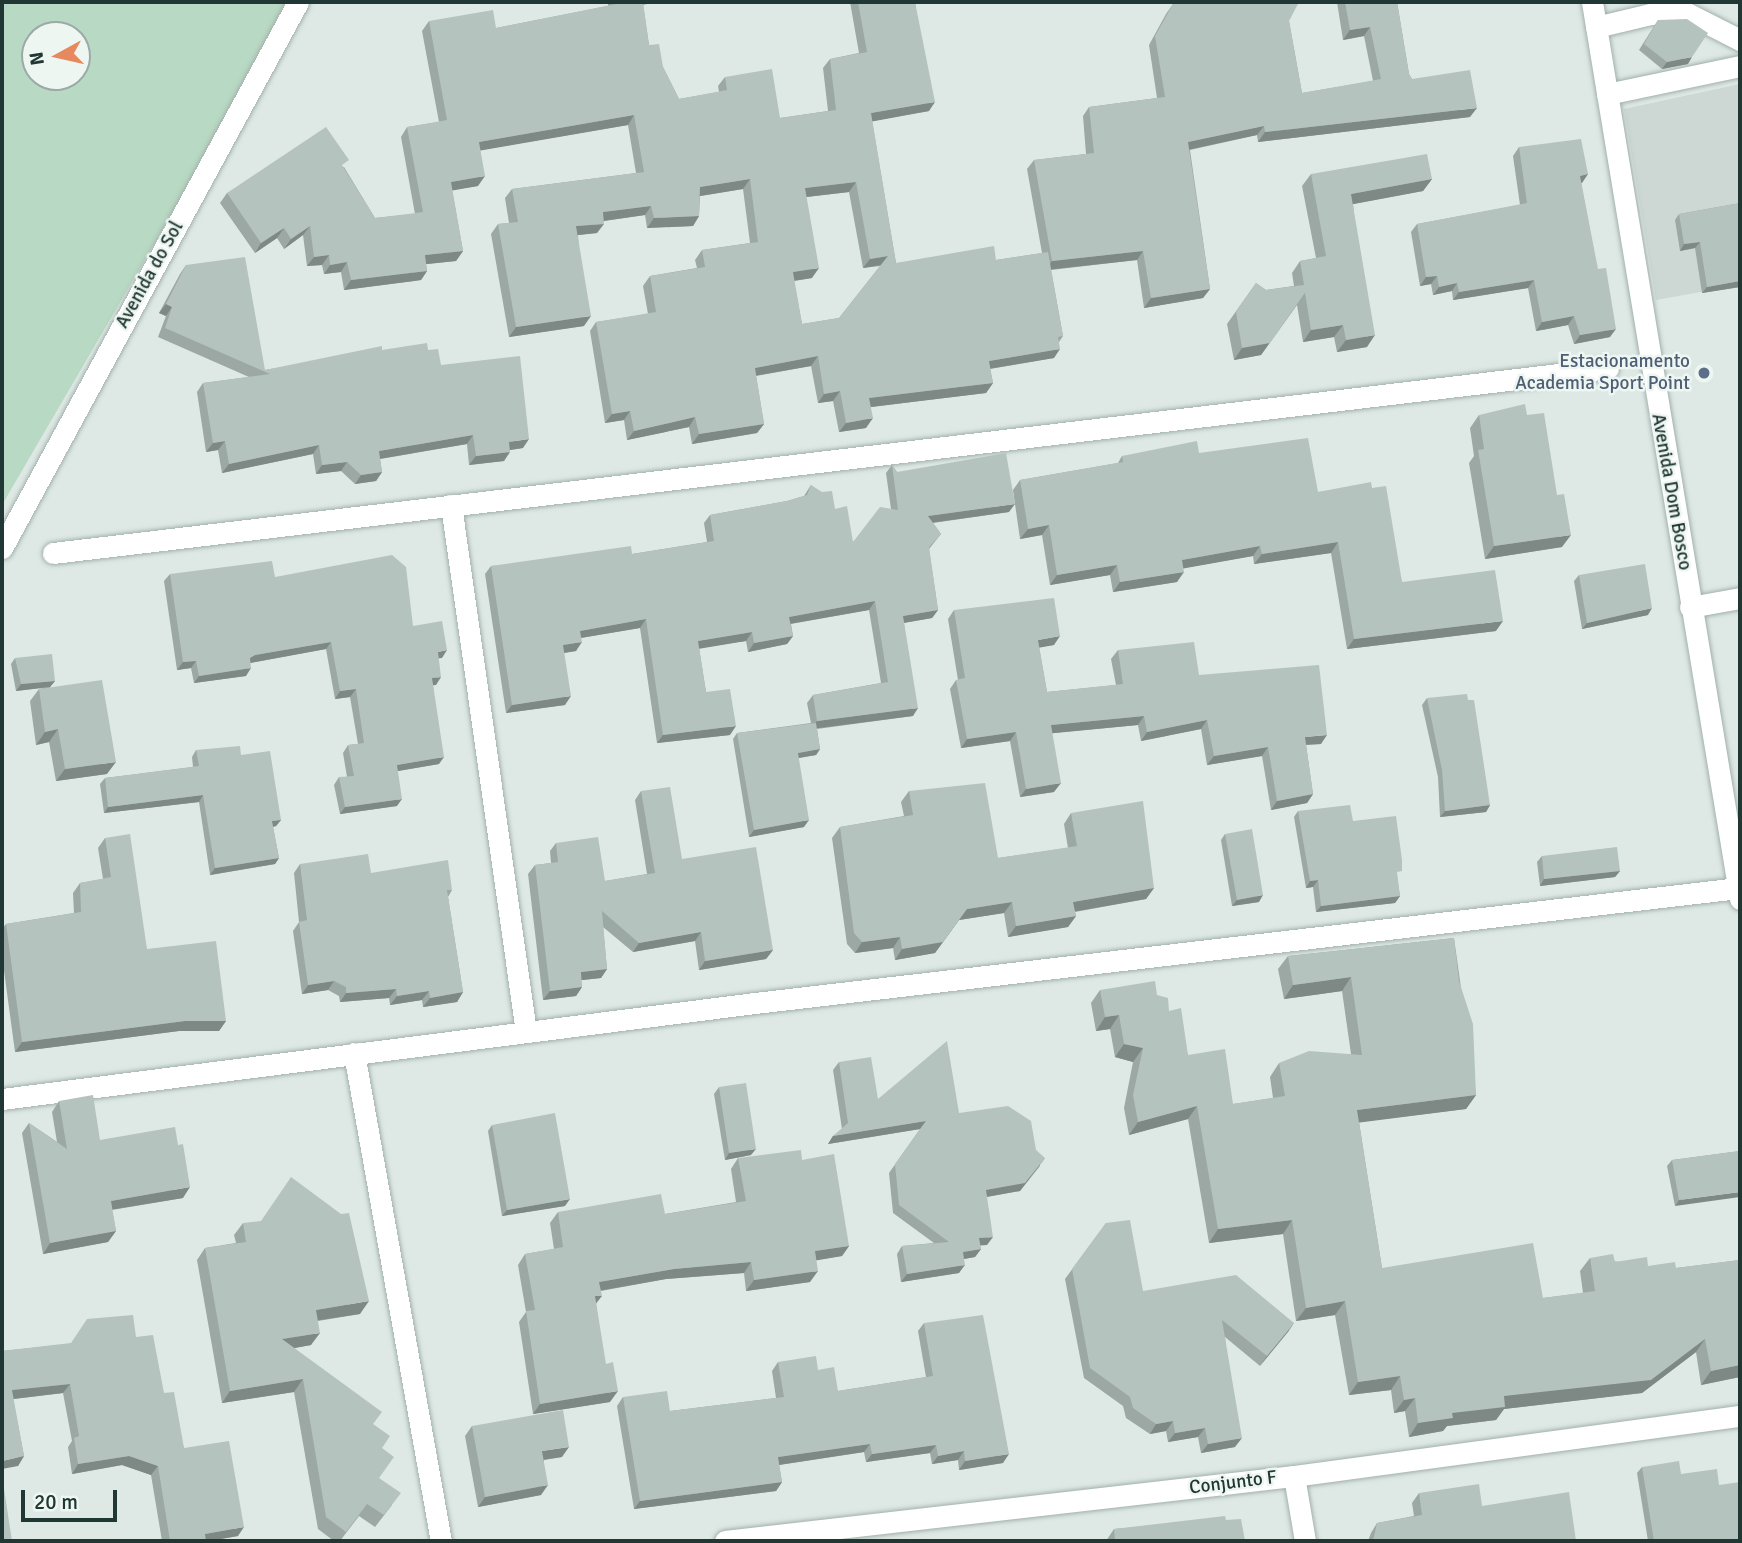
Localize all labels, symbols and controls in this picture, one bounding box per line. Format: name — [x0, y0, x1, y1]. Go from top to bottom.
north arrow — [21, 21, 91, 91]
text: N — [24, 50, 50, 67]
street label: Avenida do Sol — [111, 218, 189, 332]
place label: Estacionamento Academia Sport Point — [1515, 351, 1690, 395]
marker: Estacionamento Academia Sport Point — [1696, 365, 1712, 381]
street label: Avenida Dom Bosco — [1646, 412, 1696, 572]
street label: Conjunto F — [1188, 1466, 1278, 1500]
scale bar — [24, 1476, 121, 1520]
text: 20 m — [34, 1489, 78, 1515]

